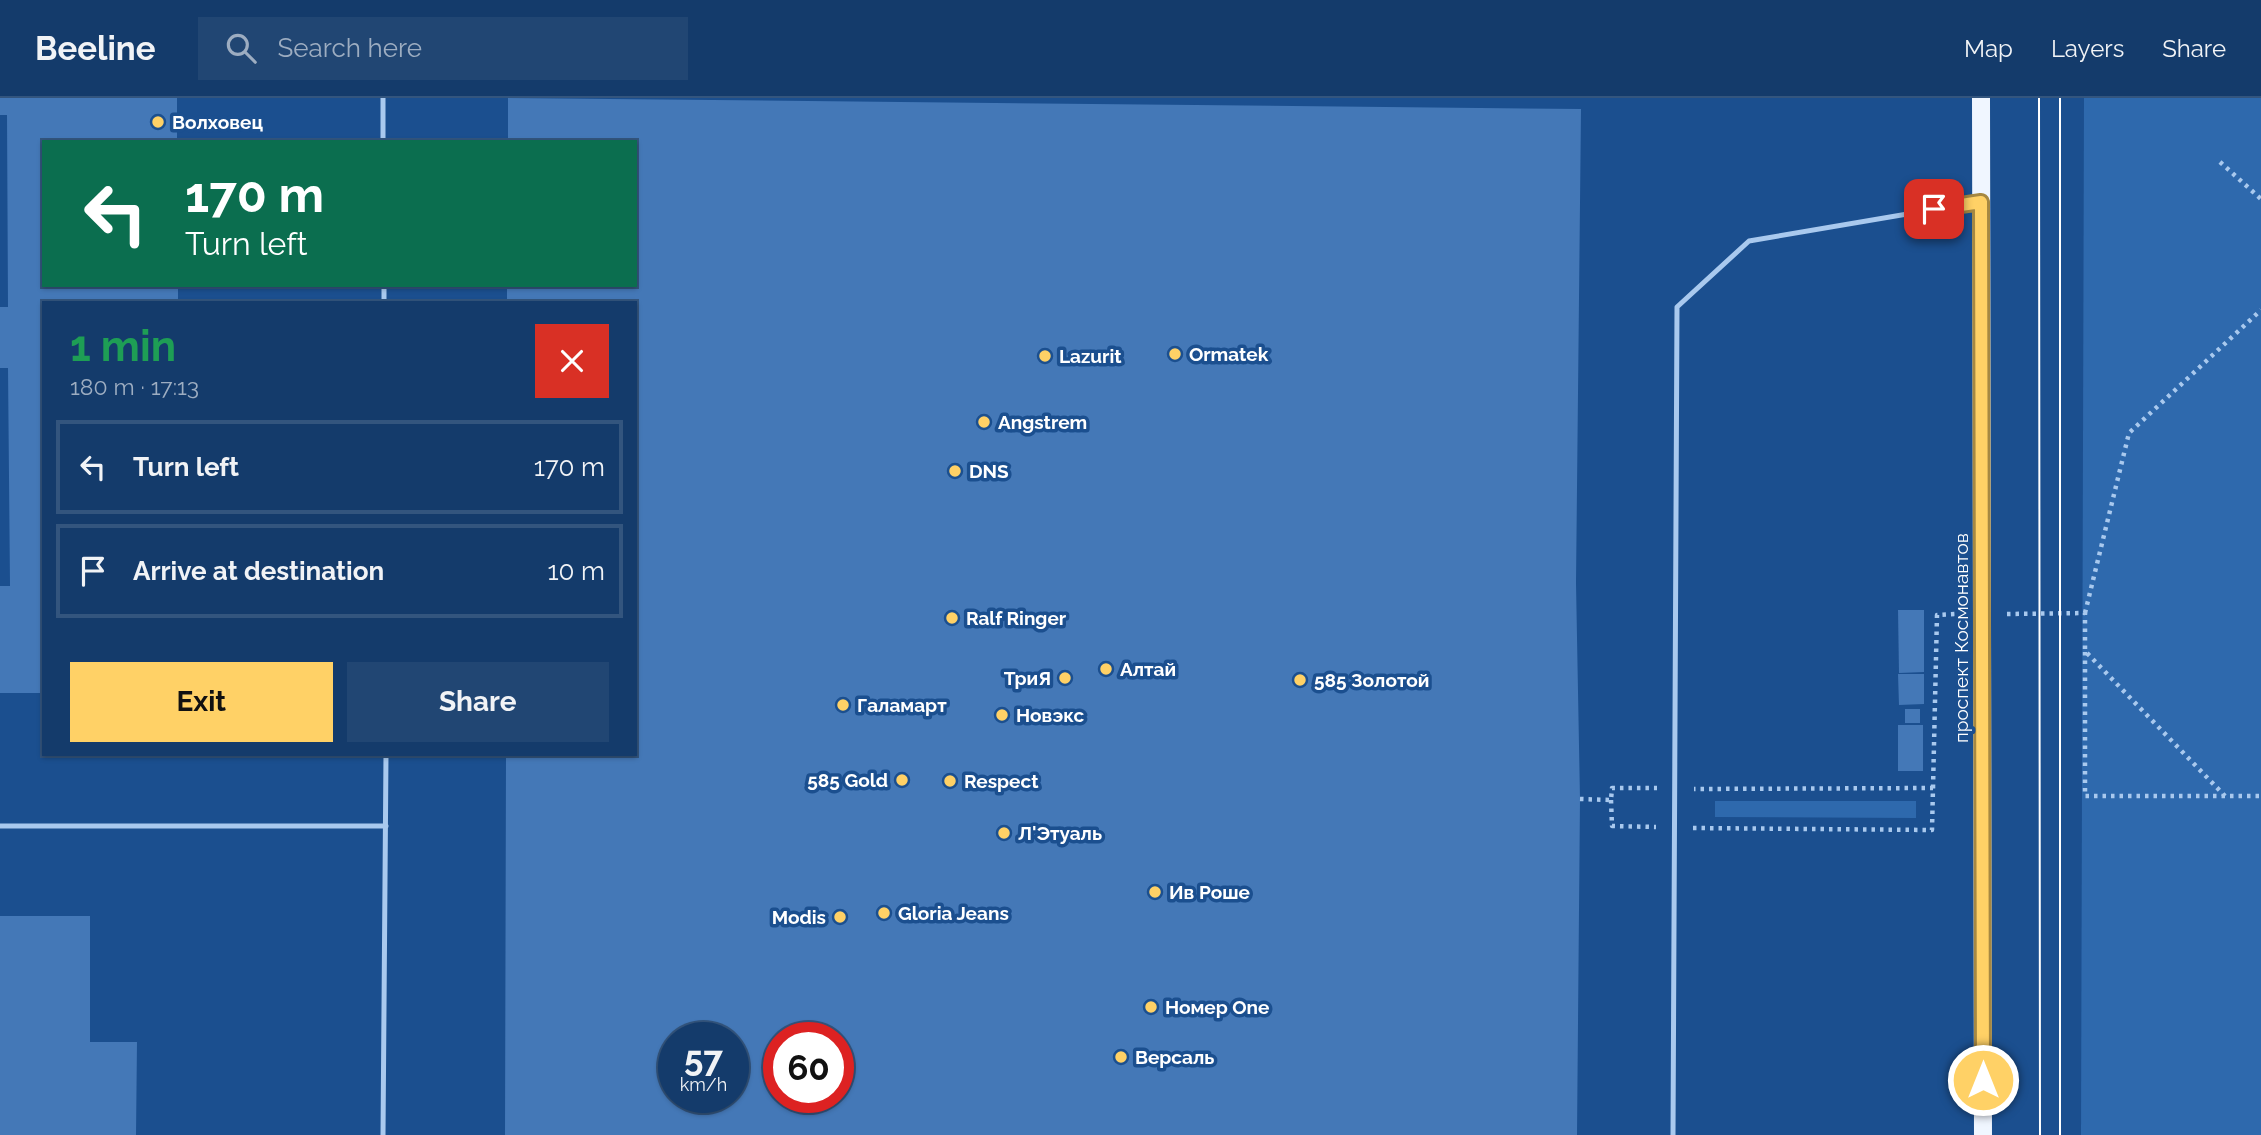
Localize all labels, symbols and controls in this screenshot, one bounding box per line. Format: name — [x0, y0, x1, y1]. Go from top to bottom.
search box — [198, 17, 688, 80]
text: Beeline — [35, 29, 156, 68]
icon: search — [222, 29, 260, 67]
text: Search here — [278, 33, 422, 63]
text: Map — [1964, 34, 2013, 63]
text: Layers — [2051, 34, 2124, 63]
text: Share — [2162, 34, 2226, 63]
place label: Волховец — [172, 111, 263, 133]
marker: Волховец — [150, 114, 166, 130]
text: 170 m — [185, 166, 324, 223]
icon: left — [70, 168, 161, 259]
pin — [1904, 179, 1964, 239]
icon: arrive — [1915, 190, 1953, 228]
text: Turn left — [185, 225, 307, 262]
text: 1 min — [70, 322, 176, 371]
button: close — [535, 324, 609, 398]
place label: Ormatek — [1189, 343, 1269, 365]
place label: Lazurit — [1059, 345, 1122, 367]
marker: Ormatek — [1167, 346, 1183, 362]
marker: Lazurit — [1037, 348, 1053, 364]
text: 180 m · 17:13 — [70, 373, 199, 400]
place label: Angstrem — [998, 411, 1087, 433]
marker: Angstrem — [976, 414, 992, 430]
icon: left — [74, 448, 112, 486]
text: Turn left — [133, 452, 239, 482]
text: 170 m — [534, 452, 605, 482]
place label: DNS — [969, 460, 1009, 482]
marker: DNS — [947, 463, 963, 479]
street label: проспект Космонавтов — [1950, 533, 1972, 743]
icon: arrive — [74, 552, 112, 590]
text: Arrive at destination — [133, 556, 384, 586]
text: 10 m — [547, 556, 605, 586]
place label: Ralf Ringer — [966, 607, 1067, 629]
marker: Ralf Ringer — [944, 610, 960, 626]
place label: Алтай — [1120, 658, 1176, 680]
marker: Алтай — [1098, 661, 1114, 677]
button: Exit — [70, 662, 333, 742]
button: Share — [347, 662, 609, 742]
place label: ТриЯ — [1004, 667, 1051, 689]
place label: 585 Золотой — [1314, 669, 1430, 691]
marker: ТриЯ — [1057, 670, 1073, 686]
marker: 585 Золотой — [1292, 672, 1308, 688]
place label: Галамарт — [857, 694, 947, 716]
marker: Галамарт — [835, 697, 851, 713]
place label: Новэкс — [1016, 704, 1085, 726]
marker: Новэкс — [994, 707, 1010, 723]
place label: 585 Gold — [807, 769, 888, 791]
place label: Respect — [964, 770, 1039, 792]
marker: 585 Gold — [894, 772, 910, 788]
marker: Respect — [942, 773, 958, 789]
place label: Л'Этуаль — [1018, 822, 1102, 844]
marker: Л'Этуаль — [996, 825, 1012, 841]
place label: Ив Роше — [1169, 881, 1250, 903]
marker: Ив Роше — [1147, 884, 1163, 900]
place label: Gloria Jeans — [898, 902, 1009, 924]
marker: Gloria Jeans — [876, 905, 892, 921]
place label: Modis — [772, 906, 826, 928]
marker: Modis — [832, 909, 848, 925]
place label: Номер One — [1165, 996, 1269, 1018]
marker: Номер One — [1143, 999, 1159, 1015]
speed limit sign: 60 — [763, 1022, 854, 1113]
text: 57 — [684, 1038, 723, 1079]
position arrow — [1946, 1043, 2020, 1117]
place label: Версаль — [1135, 1046, 1214, 1068]
marker: Версаль — [1113, 1049, 1129, 1065]
text: km/h — [680, 1074, 727, 1095]

